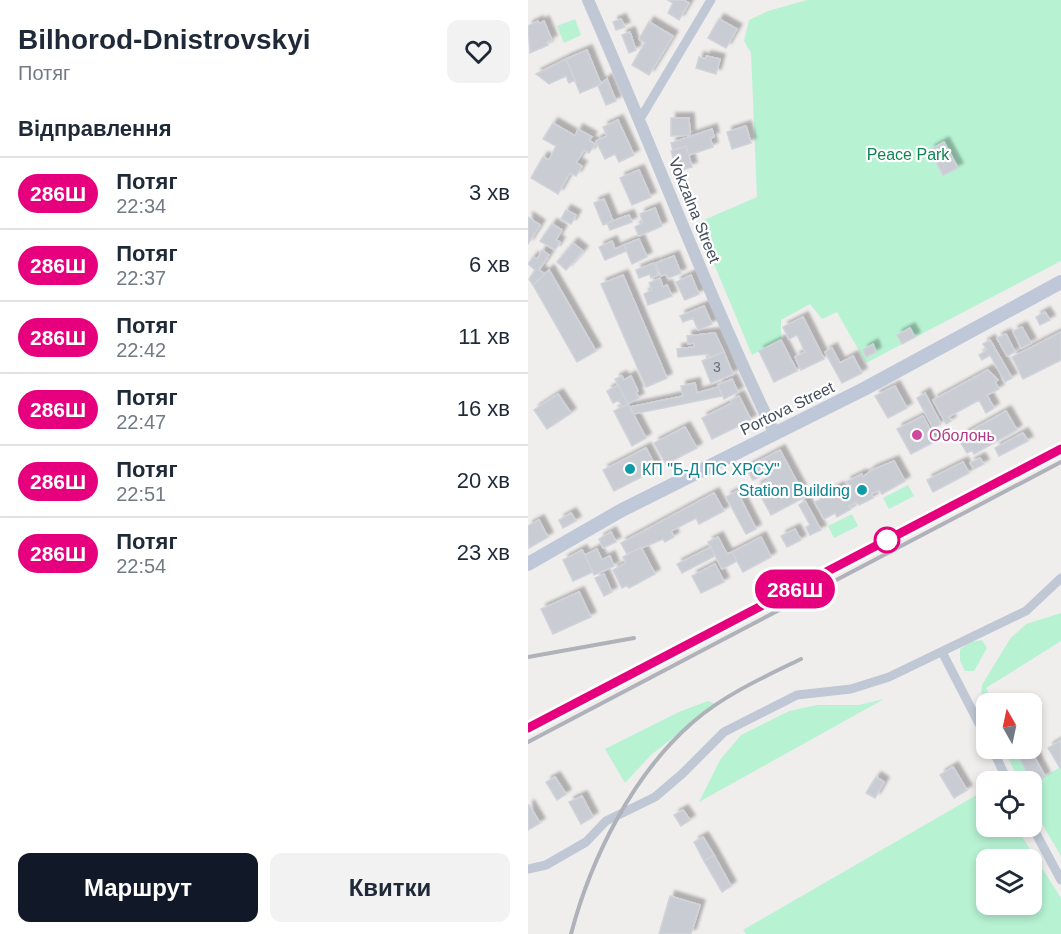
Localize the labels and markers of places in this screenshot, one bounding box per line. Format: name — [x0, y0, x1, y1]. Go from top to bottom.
place label: Оболонь — [929, 427, 995, 444]
marker: Оболонь — [910, 428, 924, 442]
place label: КП "Б-Д ПС ХРСУ" — [642, 461, 780, 478]
marker: КП "Б-Д ПС ХРСУ" — [623, 462, 637, 476]
place label: Station Building — [739, 482, 850, 499]
marker: Station Building — [855, 483, 869, 497]
unlabelled marker — [874, 527, 900, 553]

